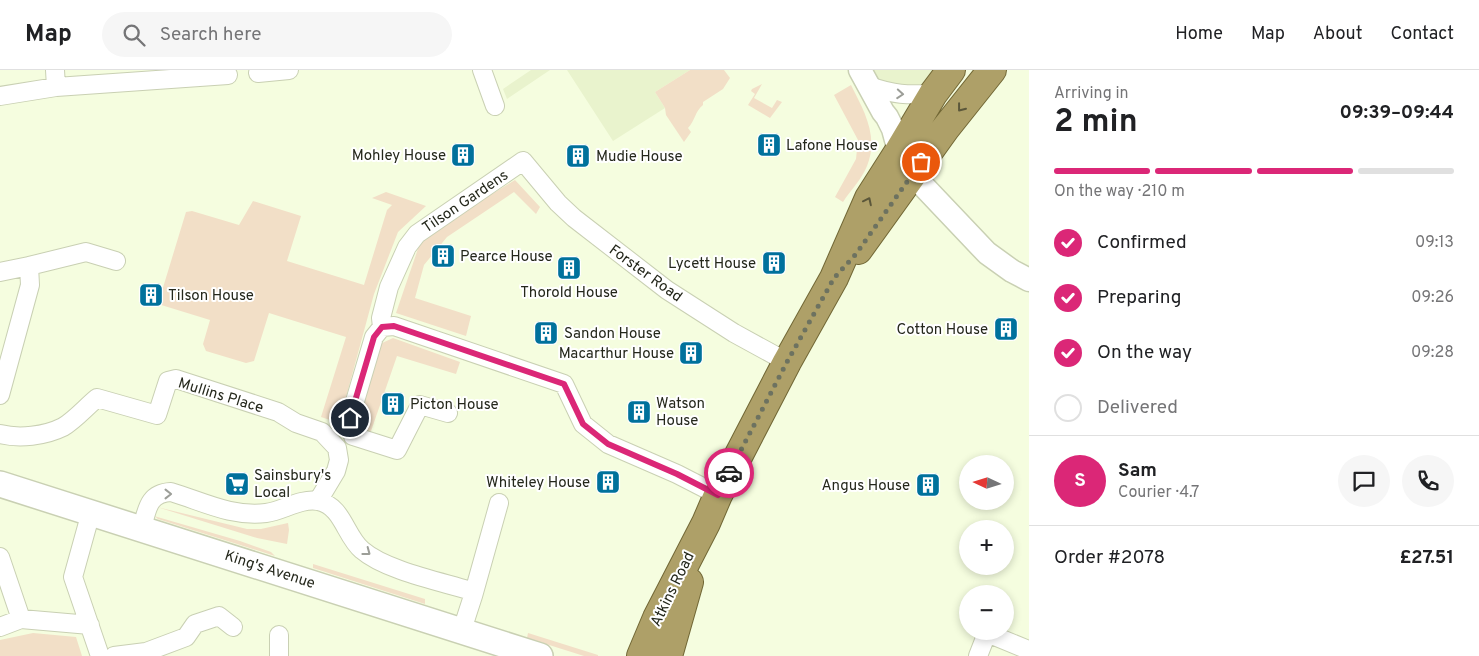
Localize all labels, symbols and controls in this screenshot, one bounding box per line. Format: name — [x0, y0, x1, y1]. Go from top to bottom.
search box — [102, 12, 452, 57]
text: Map — [25, 20, 72, 50]
icon: search — [120, 21, 148, 49]
text: Search here — [160, 23, 261, 47]
text: Home — [1175, 23, 1223, 46]
text: Map — [1251, 23, 1285, 46]
text: About — [1313, 23, 1362, 46]
text: Contact — [1390, 23, 1454, 46]
text: Arriving in — [1054, 84, 1129, 104]
one-way arrow — [897, 88, 905, 99]
text: 09:39–09:44 — [1339, 101, 1454, 125]
one-way arrow — [959, 102, 967, 111]
text: 2 min — [1054, 103, 1138, 143]
building icon: Lafone House — [756, 132, 782, 158]
place label: Lafone House — [786, 137, 878, 156]
pin — [900, 141, 942, 183]
building icon: Mohley House — [450, 142, 476, 168]
building icon: Mudie House — [565, 143, 591, 169]
place label: Mohley House — [352, 147, 446, 166]
place label: Mudie House — [596, 148, 683, 167]
icon: bag — [907, 148, 935, 176]
street label: Tilson Gardens — [419, 167, 512, 238]
text: On the way · 210 m — [1054, 182, 1185, 202]
one-way arrow — [861, 197, 872, 206]
icon: check — [1054, 229, 1082, 257]
text: Confirmed — [1097, 231, 1187, 255]
text: 09:13 — [1415, 233, 1454, 253]
street label: Forster Road — [605, 241, 685, 307]
building icon: Pearce House — [430, 243, 456, 269]
place label: Pearce House — [460, 248, 553, 267]
building icon: Lycett House — [761, 250, 787, 276]
building icon: Thorold House — [556, 255, 582, 281]
place label: Lycett House — [668, 255, 756, 274]
building icon: Tilson House — [138, 282, 164, 308]
place label: Thorold House — [520, 284, 618, 303]
icon: check — [1054, 284, 1082, 312]
text: Preparing — [1097, 286, 1181, 310]
place label: Tilson House — [168, 287, 254, 306]
text: 09:26 — [1411, 288, 1454, 308]
building icon: Cotton House — [993, 316, 1019, 342]
building icon: Sandon House — [533, 320, 559, 346]
place label: Cotton House — [896, 321, 988, 340]
place label: Sandon House — [564, 325, 661, 344]
icon: check — [1054, 339, 1082, 367]
building icon: Macarthur House — [678, 340, 704, 366]
text: On the way — [1097, 341, 1192, 365]
text: 09:28 — [1411, 343, 1454, 363]
place label: Macarthur House — [559, 345, 674, 364]
street label: Mullins Place — [176, 374, 266, 418]
building icon: Picton House — [380, 391, 406, 417]
place label: Watson House — [656, 395, 705, 431]
place label: Picton House — [410, 396, 499, 415]
text: Delivered — [1097, 396, 1178, 420]
pin — [329, 397, 371, 439]
building icon: Watson House — [626, 399, 652, 425]
icon: home — [336, 404, 364, 432]
courier — [704, 448, 754, 498]
north arrow — [959, 455, 1014, 510]
map controls — [959, 455, 1014, 640]
button: chat — [1338, 455, 1390, 507]
button: phone — [1402, 455, 1454, 507]
icon: car — [715, 459, 743, 487]
text: Sam — [1118, 459, 1157, 483]
place label: Sainsbury's Local — [254, 467, 331, 503]
building icon: Whiteley House — [595, 469, 621, 495]
text: S — [1074, 469, 1086, 493]
supermarket icon: Sainsbury's Local — [224, 471, 250, 497]
building icon: Angus House — [915, 472, 941, 498]
place label: Whiteley House — [486, 474, 590, 493]
place label: Angus House — [821, 477, 910, 496]
text: Courier · 4.7 — [1118, 483, 1199, 503]
one-way arrow — [165, 489, 173, 499]
button: + — [959, 520, 1014, 575]
text: Order #2078 — [1054, 546, 1165, 570]
text: £27.51 — [1399, 546, 1454, 570]
street label: King's Avenue — [222, 547, 317, 594]
one-way arrow — [361, 547, 370, 556]
street label: Atkins Road — [647, 549, 700, 630]
button: − — [959, 585, 1014, 640]

